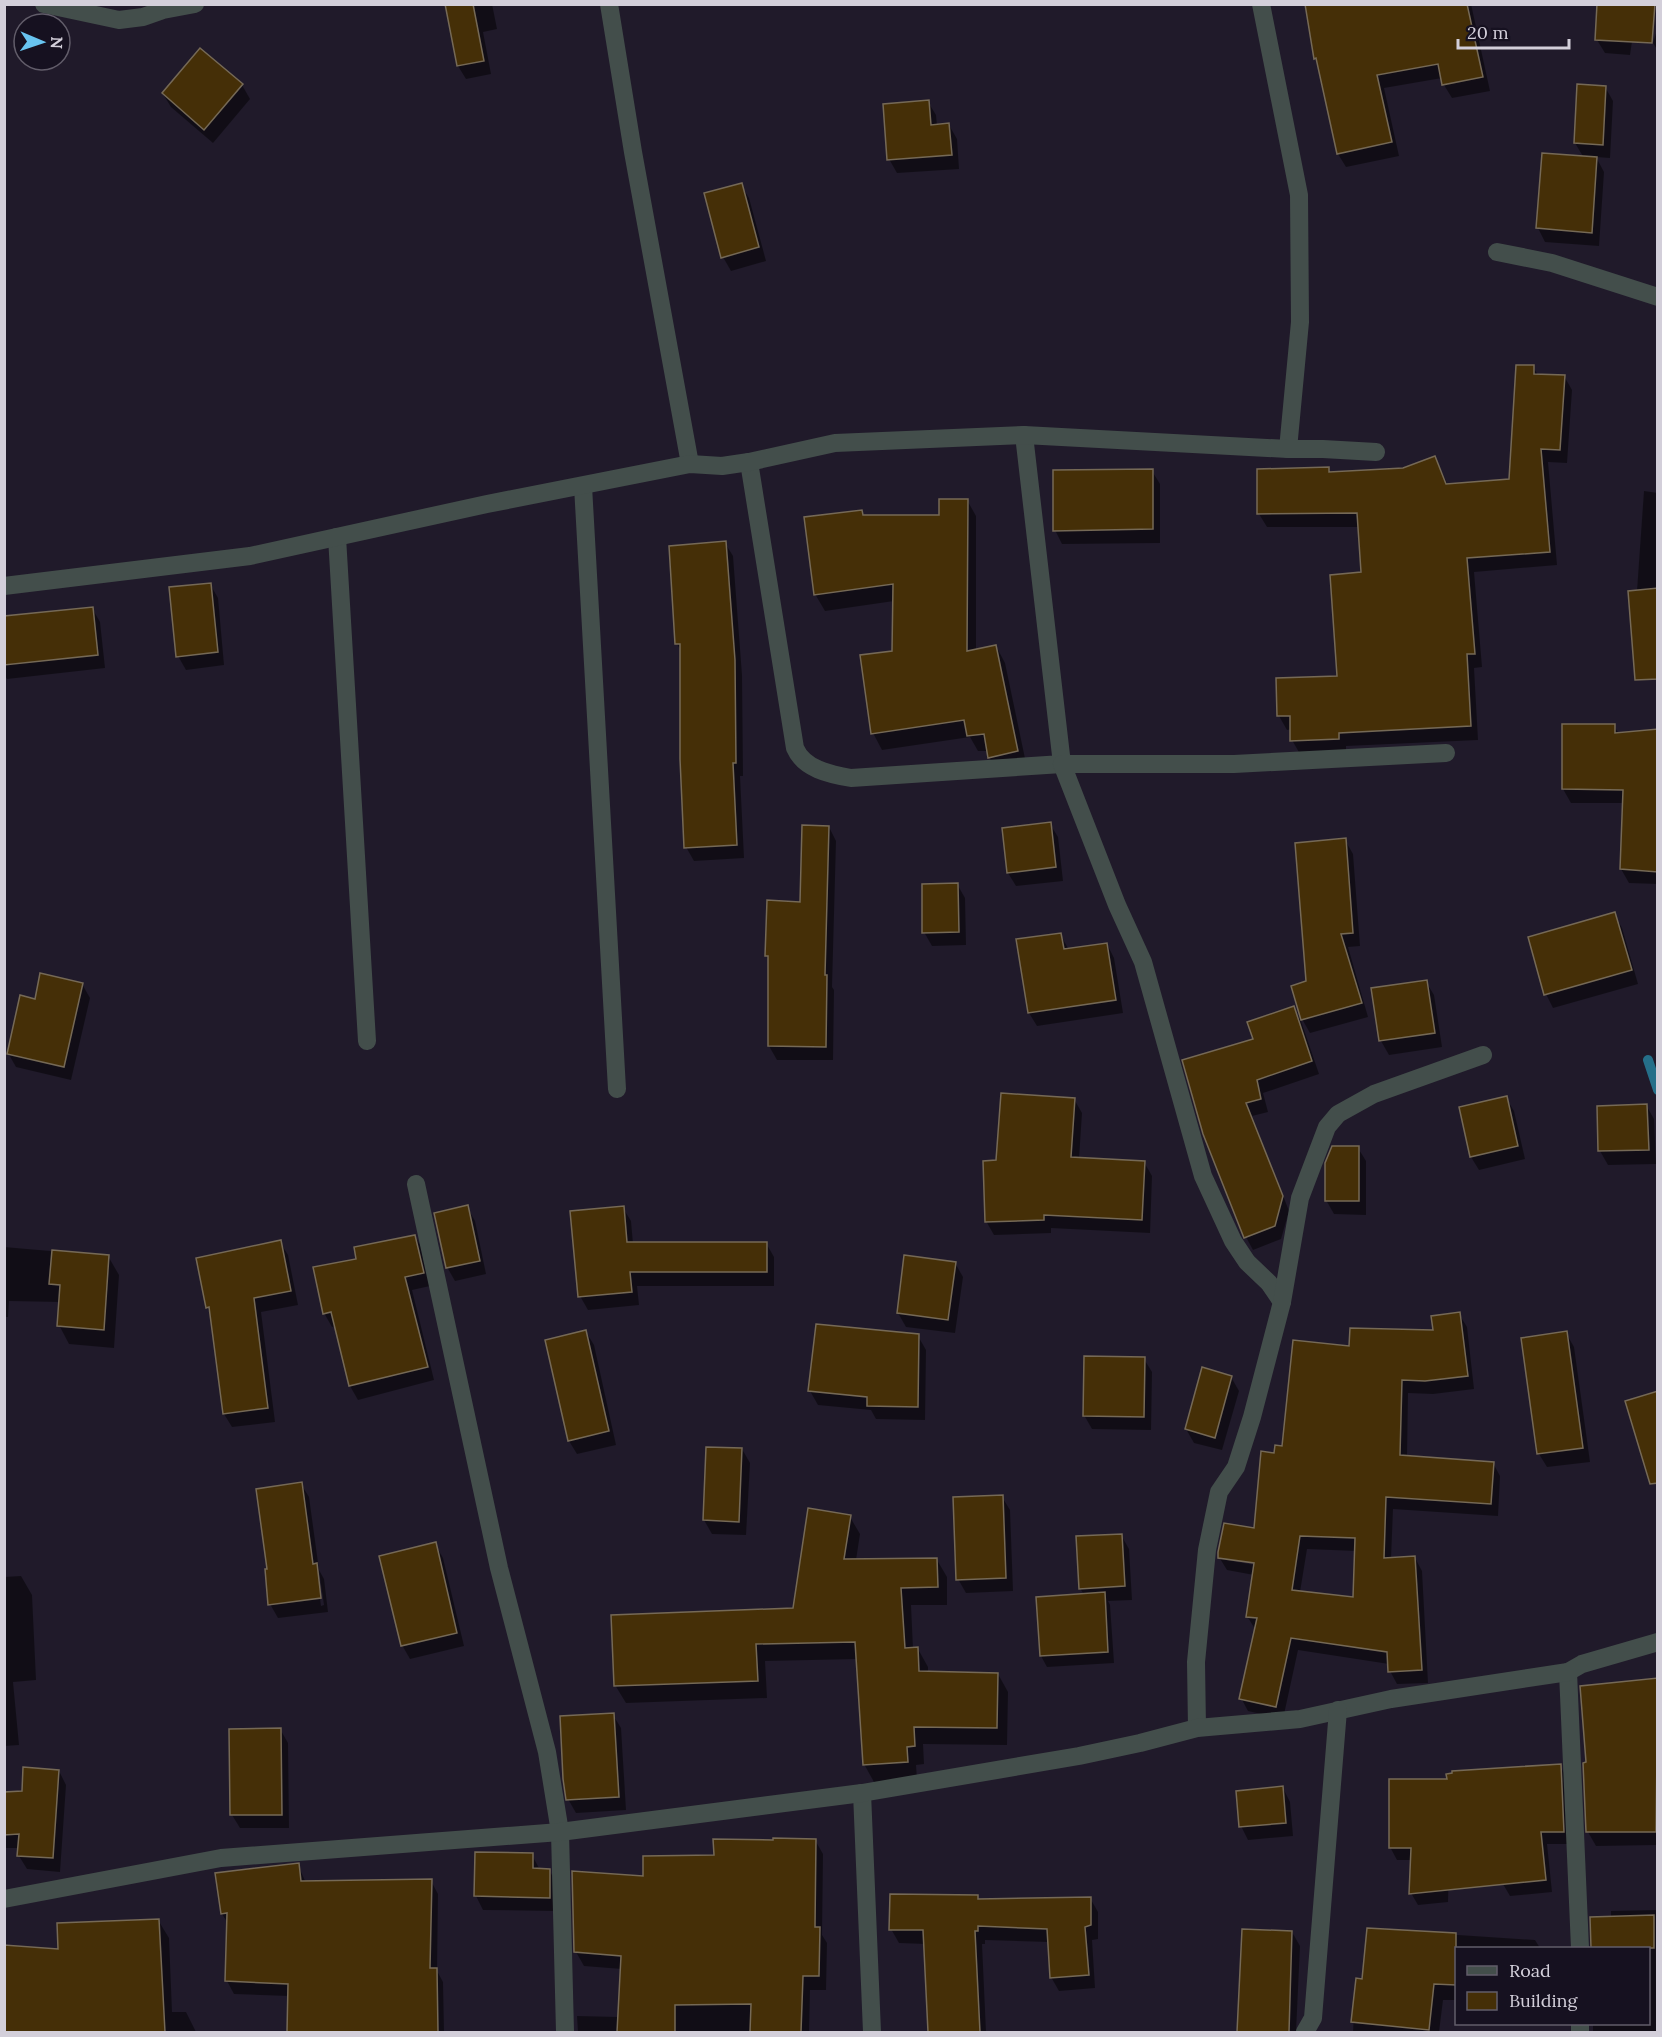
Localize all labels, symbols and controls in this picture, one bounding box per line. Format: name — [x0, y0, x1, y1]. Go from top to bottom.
north arrow — [12, 12, 72, 72]
scale bar — [1458, 12, 1569, 50]
text: 20 m — [1467, 21, 1509, 44]
text: N — [47, 36, 67, 49]
legend — [1455, 1947, 1650, 2025]
text: Road — [1509, 1959, 1551, 1982]
text: Building — [1509, 1989, 1579, 2012]

